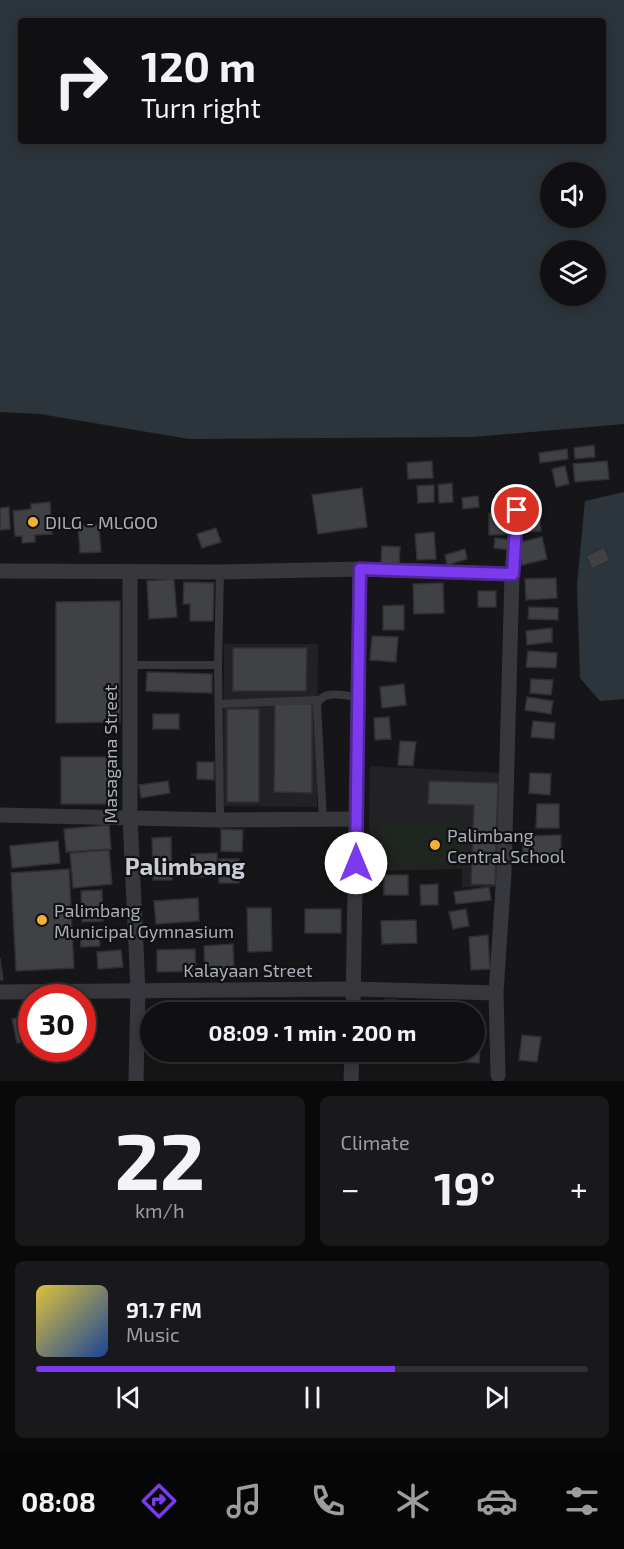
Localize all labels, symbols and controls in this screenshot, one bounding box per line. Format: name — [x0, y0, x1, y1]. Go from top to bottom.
text: 120 m — [141, 40, 256, 90]
icon: right — [42, 42, 120, 120]
text: Turn right — [141, 91, 261, 123]
map controls — [540, 162, 606, 306]
button: sound — [540, 162, 606, 228]
button: layers — [540, 240, 606, 306]
pin — [491, 484, 542, 535]
icon: arrive — [500, 493, 533, 526]
place label: DILG - MLGOO — [45, 511, 158, 533]
marker: DILG - MLGOO — [26, 515, 40, 529]
street label: Masagana Street — [99, 684, 121, 823]
place label: Palimbang Central School — [447, 824, 566, 867]
position arrow — [324, 831, 388, 895]
marker: Palimbang Central School — [428, 838, 442, 852]
district label: Palimbang — [125, 851, 245, 880]
place label: Palimbang Municipal Gymnasium — [54, 899, 234, 942]
marker: Palimbang Municipal Gymnasium — [35, 913, 49, 927]
street label: Kalayaan Street — [183, 959, 313, 981]
speed limit sign: 30 — [18, 984, 96, 1062]
text: 08:09 · 1 min · 200 m — [209, 1019, 416, 1045]
text: 22 — [114, 1112, 205, 1206]
text: Climate — [341, 1130, 410, 1154]
text: 19° — [434, 1160, 496, 1214]
text: − — [341, 1168, 360, 1208]
text: + — [570, 1168, 588, 1208]
text: km/h — [135, 1198, 185, 1222]
text: 91.7 FM — [126, 1296, 202, 1322]
text: Music — [126, 1322, 180, 1346]
icon: previous — [112, 1381, 145, 1414]
icon: pause — [296, 1381, 329, 1414]
icon: next — [480, 1381, 513, 1414]
icon: directions — [138, 1480, 180, 1522]
icon: music — [223, 1480, 265, 1522]
icon: phone — [307, 1480, 349, 1522]
icon: climate — [392, 1480, 434, 1522]
icon: car — [476, 1480, 518, 1522]
icon: filters — [561, 1480, 603, 1522]
text: 08:08 — [21, 1485, 96, 1517]

